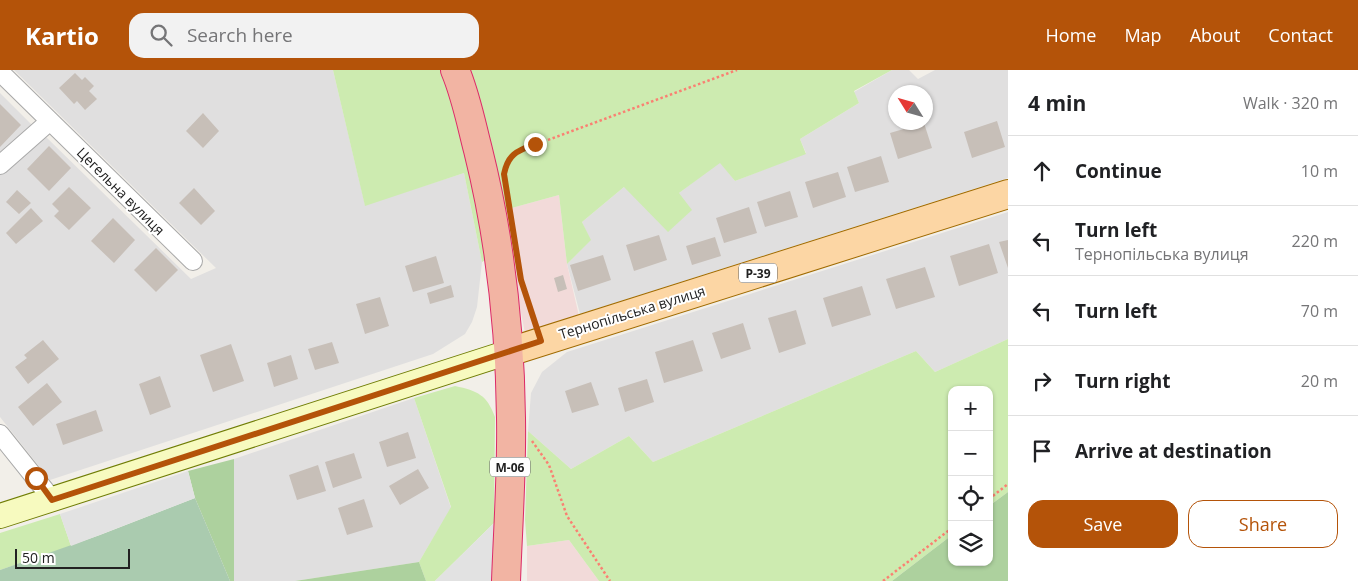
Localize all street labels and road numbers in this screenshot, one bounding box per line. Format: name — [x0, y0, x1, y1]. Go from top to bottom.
street label: Цегельна вулиця — [73, 143, 169, 239]
road number: Р-39 — [739, 264, 777, 282]
street label: Тернопільська вулиця — [557, 281, 707, 343]
road number: М-06 — [490, 458, 530, 477]

